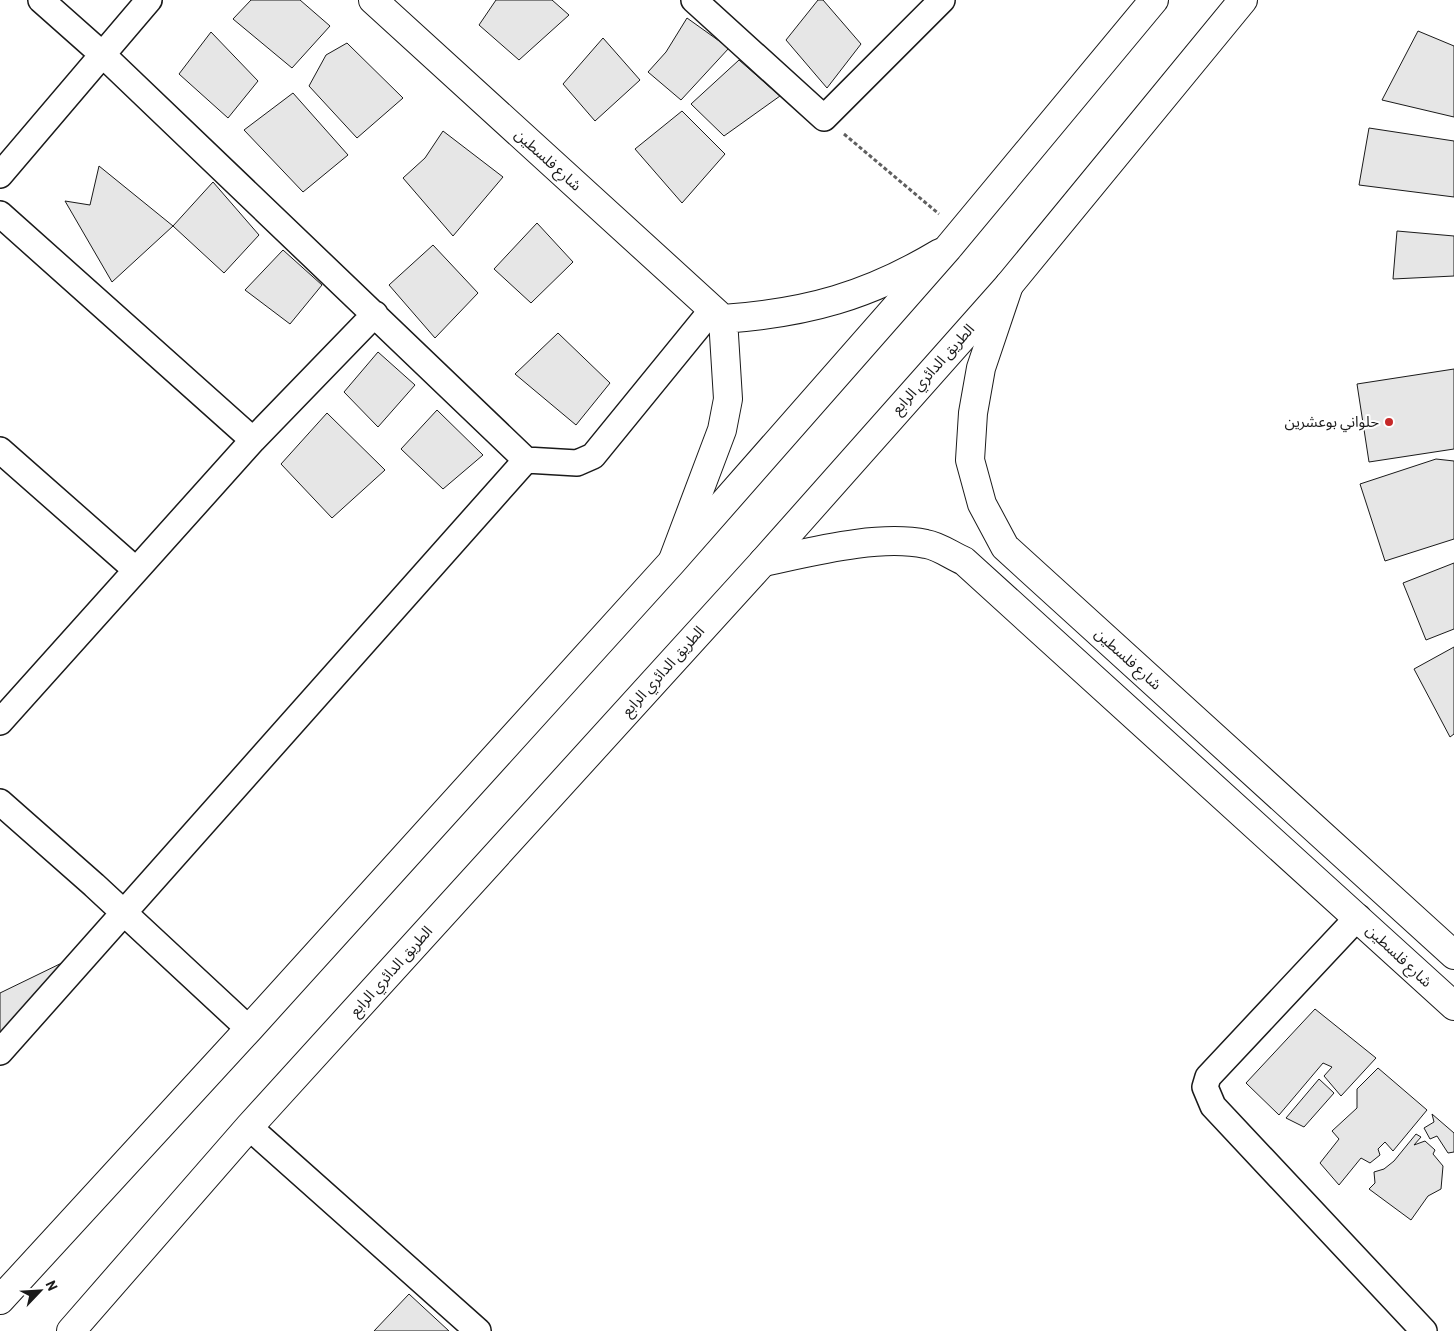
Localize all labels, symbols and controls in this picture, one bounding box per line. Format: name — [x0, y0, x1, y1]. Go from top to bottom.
street label: شارع فلسطين — [509, 125, 586, 197]
street label: الطريق الدائري الرابع — [887, 319, 980, 420]
place label: حلواني بوعشرين — [1285, 412, 1379, 433]
marker: حلواني بوعشرين — [1383, 416, 1395, 428]
street label: الطريق الدائري الرابع — [617, 621, 710, 722]
street label: شارع فلسطين — [1089, 624, 1166, 696]
street label: شارع فلسطين — [1360, 920, 1436, 993]
street label: الطريق الدائري الرابع — [345, 921, 438, 1022]
north arrow — [15, 1266, 65, 1316]
text: N — [43, 1277, 62, 1293]

